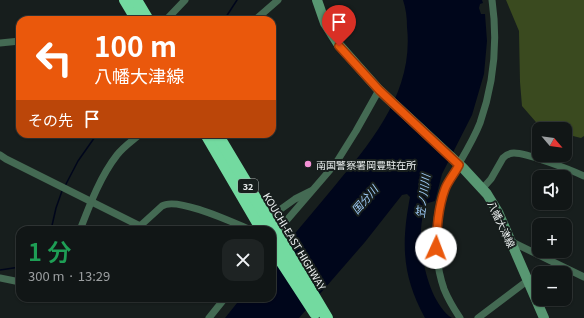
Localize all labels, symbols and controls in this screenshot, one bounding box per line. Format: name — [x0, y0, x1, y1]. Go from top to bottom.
pin — [322, 5, 356, 46]
icon: arrive — [328, 11, 350, 33]
text: 100 m — [94, 25, 177, 65]
icon: left — [28, 32, 80, 84]
text: 八幡大津線 — [94, 62, 184, 88]
icon: arrive — [81, 108, 103, 130]
text: その先 — [28, 109, 73, 130]
north arrow — [532, 122, 572, 162]
map controls — [532, 122, 572, 306]
place label: 南国警察署岡豊駐在所 — [316, 157, 416, 172]
marker: 南国警察署岡豊駐在所 — [303, 159, 313, 169]
button: sound — [532, 170, 572, 210]
water label: 笠ノ川川 — [411, 172, 433, 219]
road number: 32 — [238, 179, 258, 193]
water label: 国分川 — [347, 181, 382, 217]
street label: KOUCHI-EAST HIGHWAY — [260, 189, 330, 293]
street label: 八幡大津線 — [485, 198, 519, 250]
button: + — [532, 218, 572, 258]
position arrow — [415, 227, 457, 269]
text: 1 分 — [28, 233, 71, 268]
button: close — [222, 239, 264, 281]
text: 300 m · 13:29 — [28, 266, 110, 285]
button: − — [532, 266, 572, 306]

